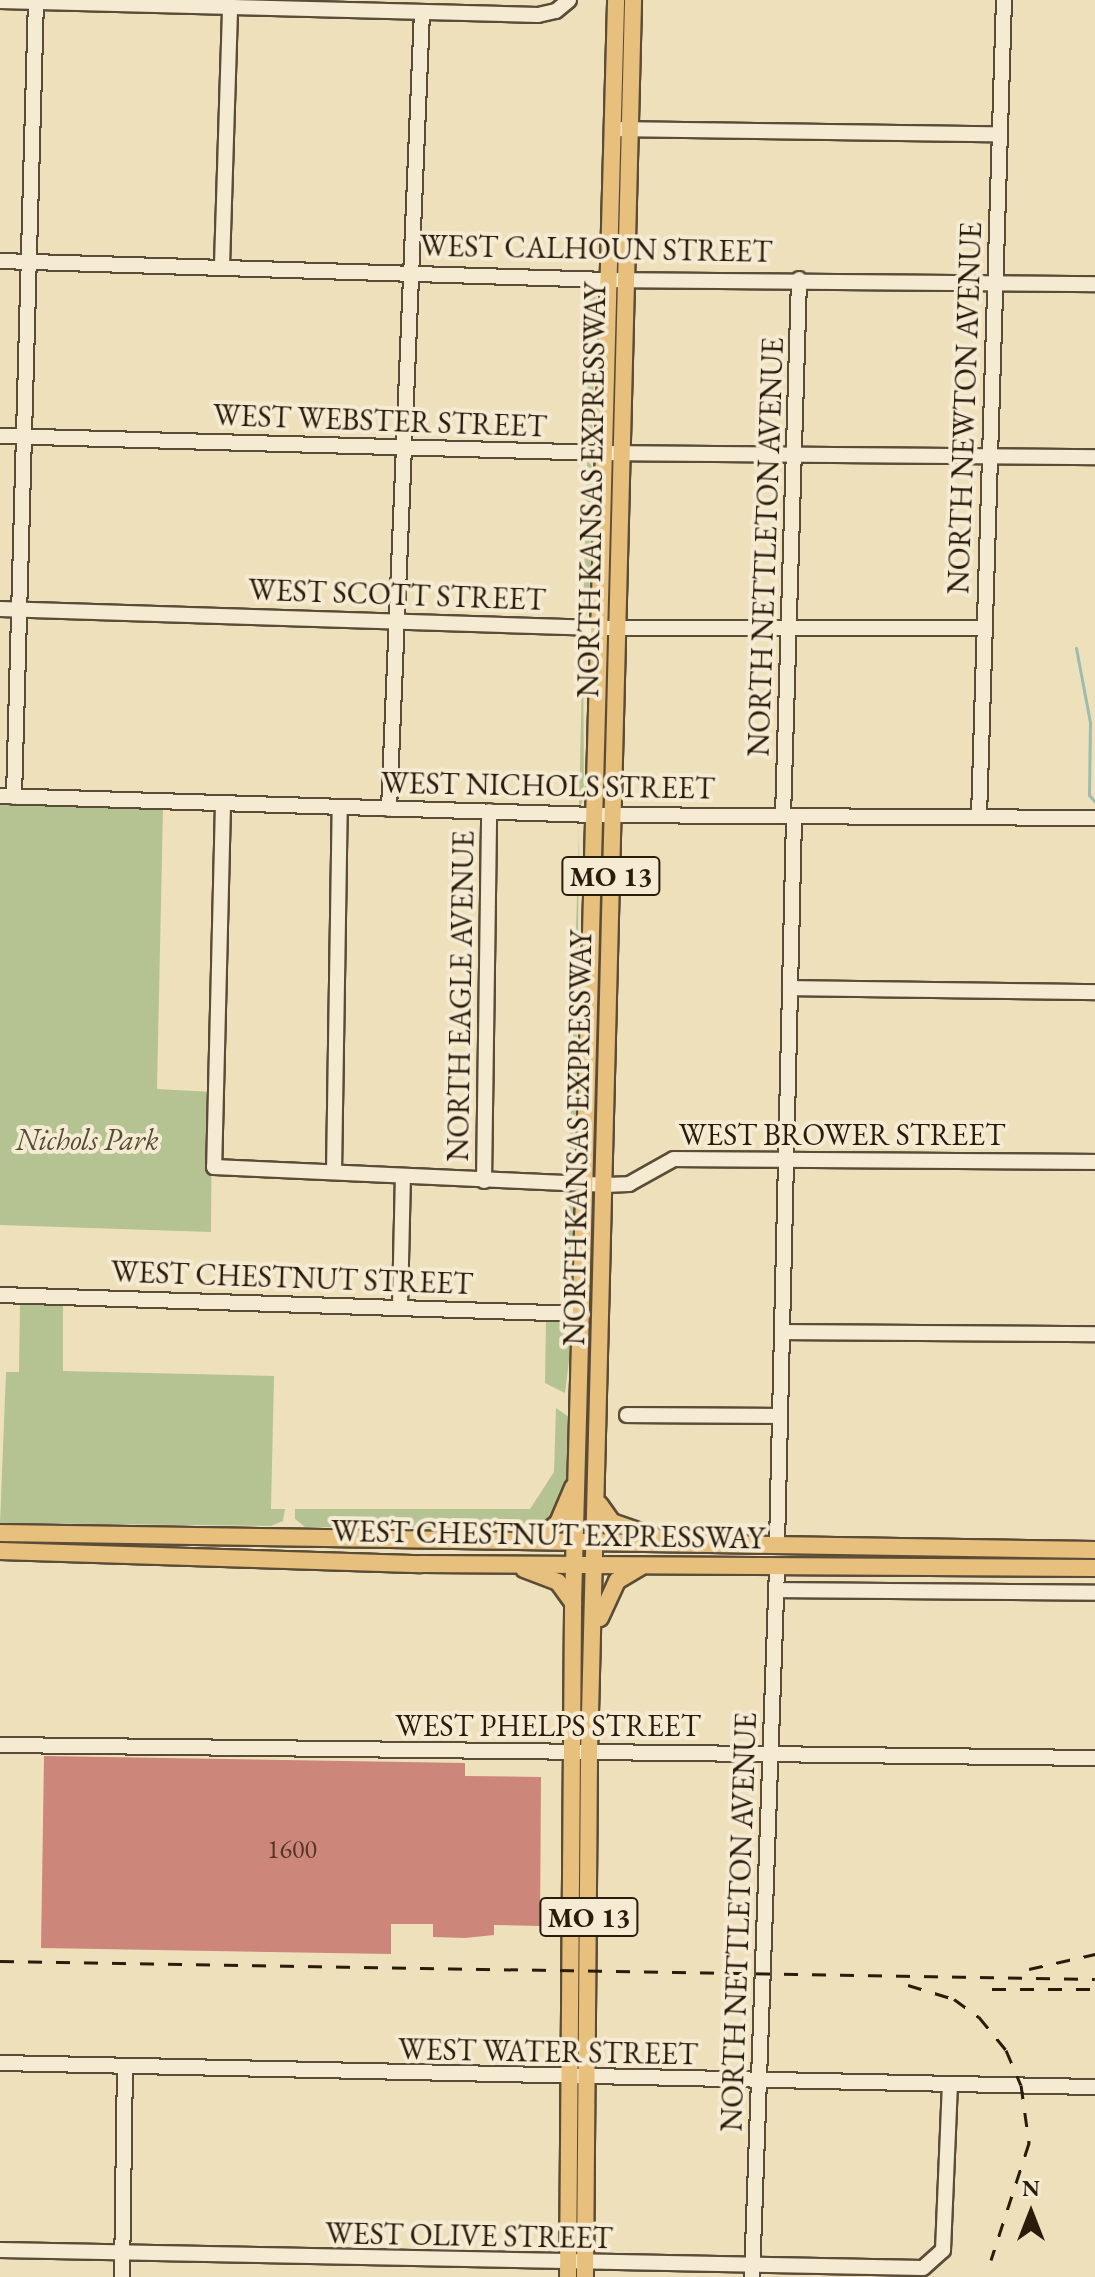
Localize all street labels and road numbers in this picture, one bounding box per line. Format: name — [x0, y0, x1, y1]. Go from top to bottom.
street label: NORTH NEWTON AVENUE — [941, 221, 989, 595]
street label: WEST CALHOUN STREET — [419, 228, 773, 270]
street label: NORTH KANSAS EXPRESSWAY — [570, 282, 614, 698]
street label: NORTH NETTLETON AVENUE — [741, 337, 791, 757]
street label: WEST WEBSTER STREET — [212, 397, 548, 445]
street label: WEST SCOTT STREET — [248, 572, 546, 618]
street label: WEST NICHOLS STREET — [381, 765, 715, 807]
street label: NORTH EAGLE AVENUE — [440, 830, 482, 1162]
road number: MO 13 — [561, 852, 661, 900]
street label: NORTH KANSAS EXPRESSWAY — [556, 930, 600, 1346]
street label: WEST BROWER STREET — [679, 1117, 1005, 1153]
street label: WEST CHESTNUT STREET — [110, 1254, 474, 1302]
street label: WEST CHESTNUT EXPRESSWAY — [331, 1513, 765, 1557]
street label: WEST PHELPS STREET — [395, 1708, 701, 1744]
street label: NORTH NETTLETON AVENUE — [714, 1712, 764, 2132]
road number: MO 13 — [539, 1893, 639, 1941]
street label: WEST WATER STREET — [398, 2031, 698, 2073]
street label: WEST OLIVE STREET — [325, 2215, 613, 2257]

